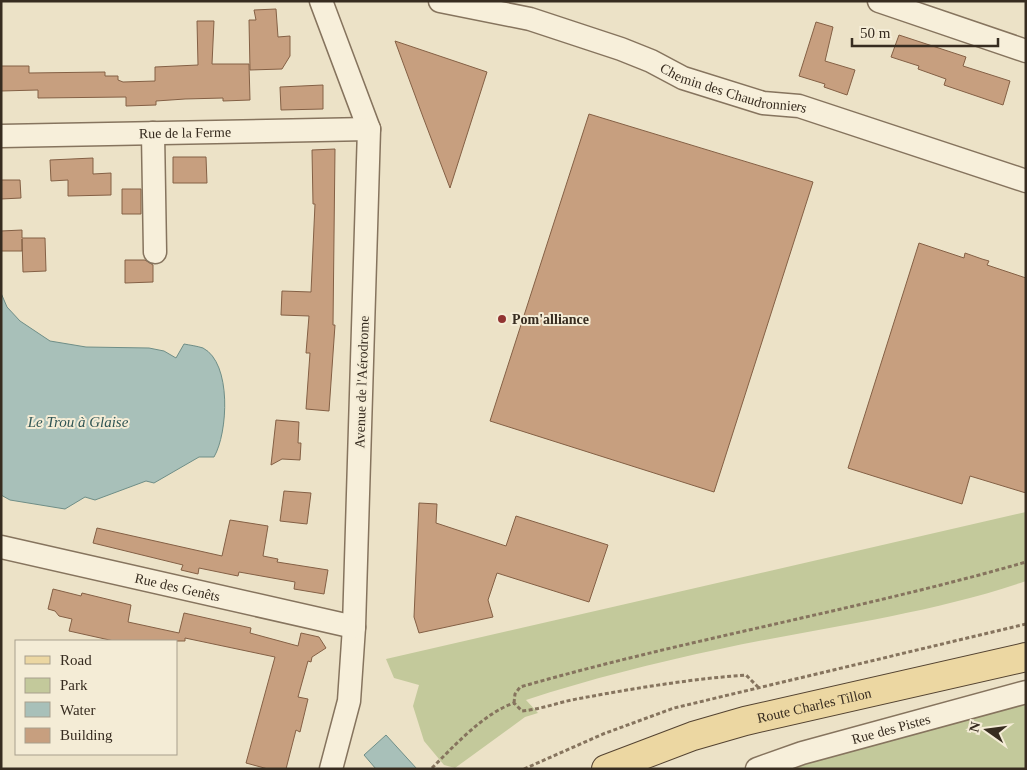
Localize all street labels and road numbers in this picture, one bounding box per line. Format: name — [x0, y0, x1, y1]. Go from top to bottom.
street label: Chemin des Chaudronniers — [658, 60, 809, 116]
street label: Rue de la Ferme — [139, 124, 231, 141]
street label: Avenue de l'Aérodrome — [352, 315, 372, 449]
street label: Rue des Genêts — [133, 570, 222, 604]
street label: Route Charles Tillon — [755, 685, 873, 726]
street label: Rue des Pistes — [850, 711, 932, 747]

